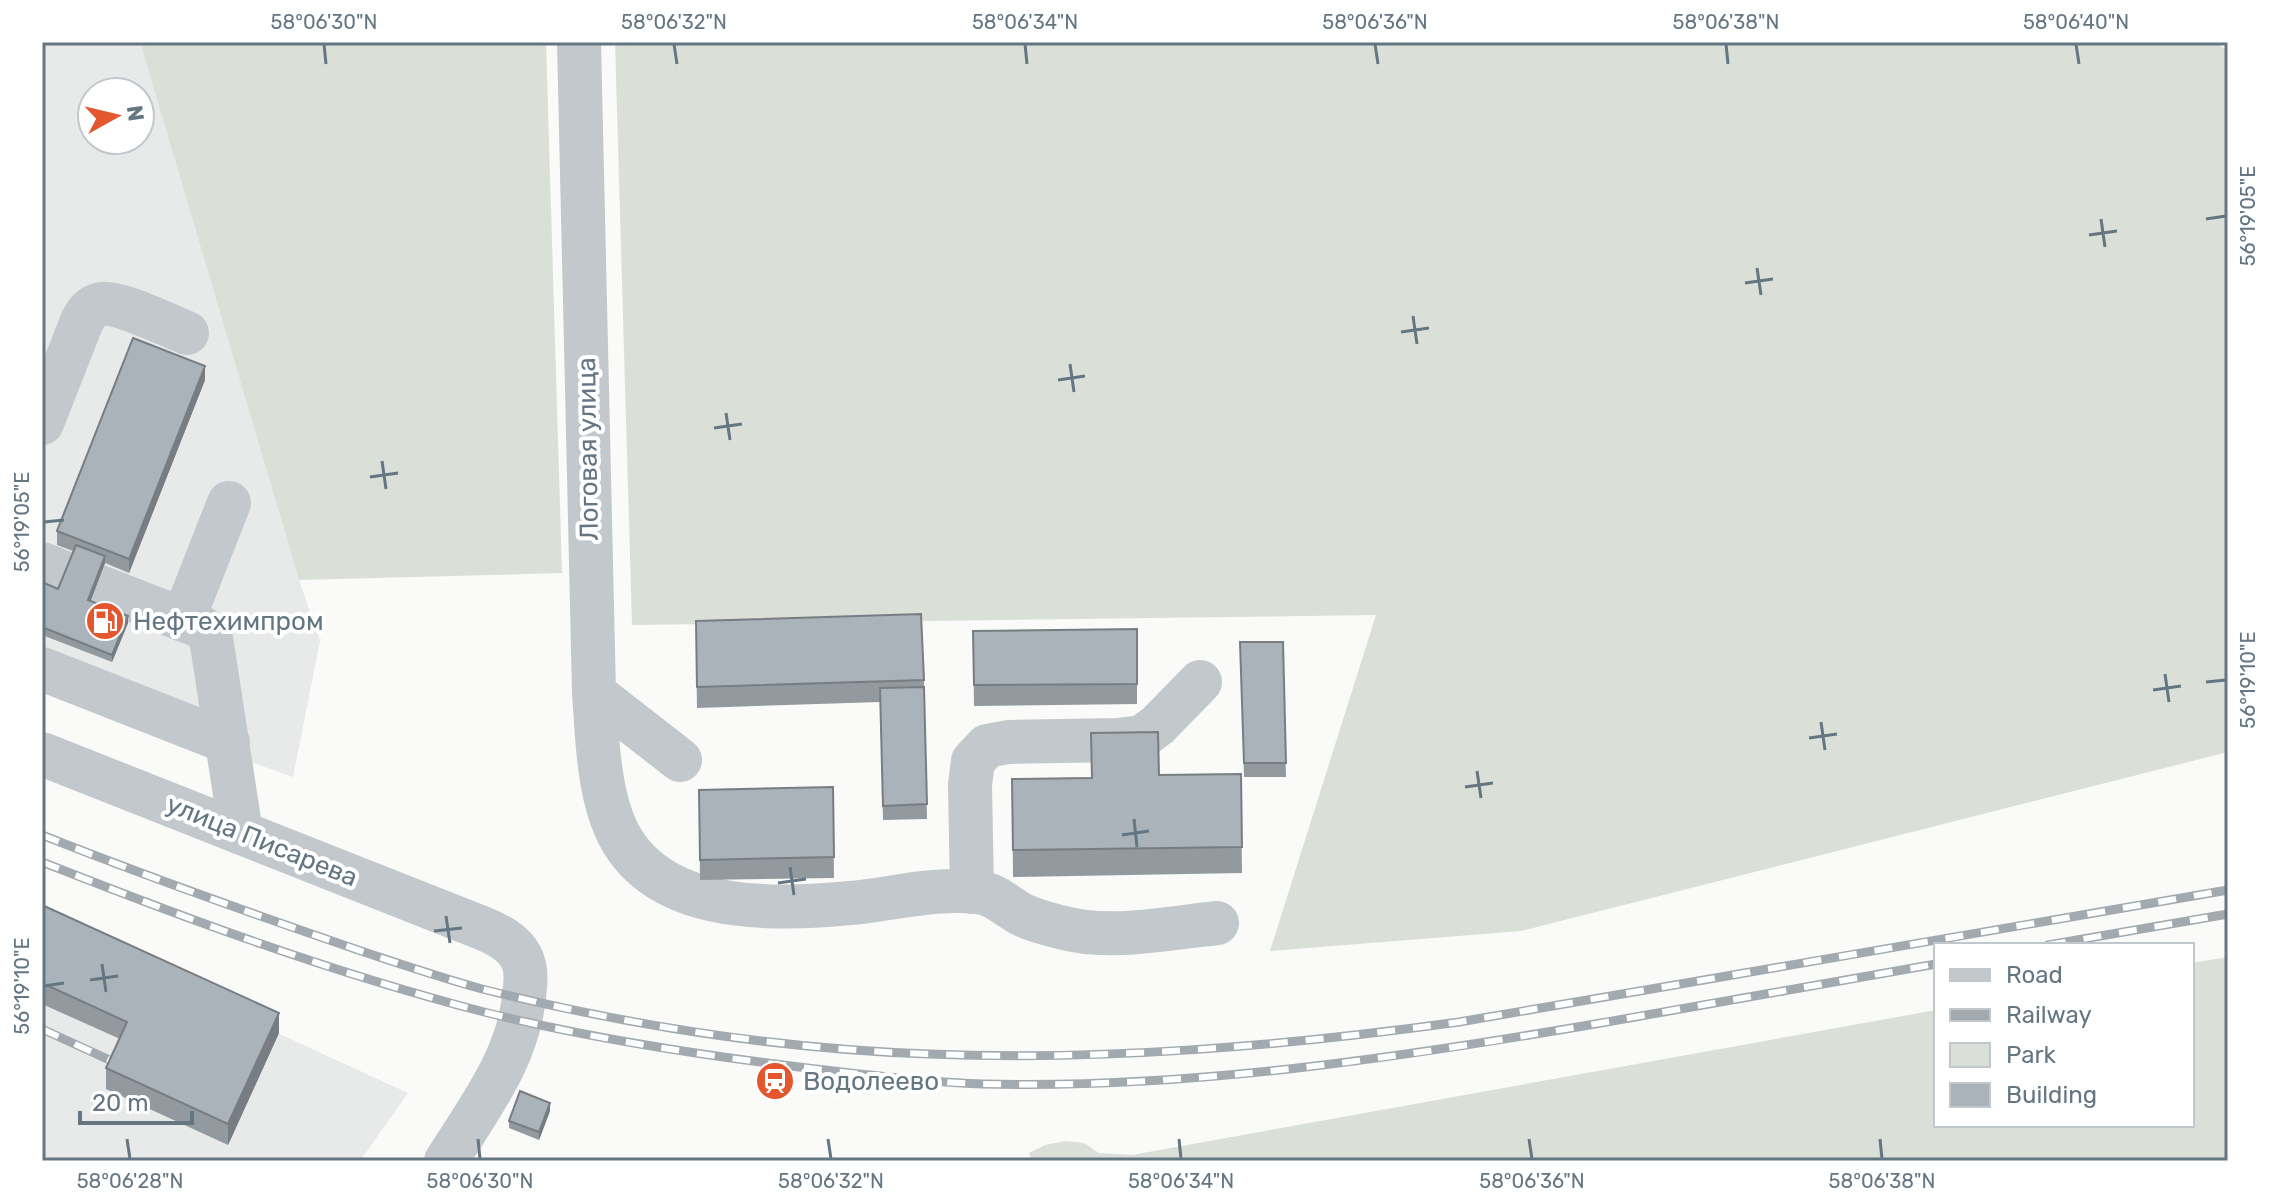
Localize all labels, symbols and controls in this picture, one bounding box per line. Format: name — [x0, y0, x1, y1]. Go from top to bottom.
text: 58°06'30"N — [271, 10, 377, 34]
text: 58°06'32"N — [621, 10, 727, 34]
text: 58°06'34"N — [972, 10, 1078, 34]
text: 58°06'36"N — [1322, 10, 1428, 34]
text: 58°06'38"N — [1673, 10, 1779, 34]
text: 58°06'40"N — [2023, 10, 2129, 34]
north arrow — [76, 76, 156, 156]
text: N — [121, 104, 150, 123]
text: 56°19'05"E — [2236, 166, 2260, 266]
street label: Логовая улица — [571, 357, 605, 541]
text: 56°19'05"E — [10, 472, 34, 572]
fuel station icon: Нефтехимпром — [84, 600, 126, 642]
place label: Нефтехимпром — [133, 606, 324, 637]
text: 56°19'10"E — [2236, 631, 2260, 729]
street label: улица Писарева — [162, 789, 362, 893]
text: 56°19'10"E — [10, 937, 34, 1035]
legend — [1934, 943, 2194, 1127]
text: Road — [2006, 961, 2063, 989]
text: Railway — [2006, 1001, 2092, 1029]
text: Park — [2006, 1041, 2057, 1069]
station icon: Водолеево — [754, 1060, 796, 1102]
place label: Водолеево — [803, 1066, 939, 1097]
scale bar — [80, 1075, 192, 1125]
text: Building — [2006, 1081, 2097, 1109]
text: 20 m — [92, 1089, 149, 1117]
text: 58°06'28"N — [77, 1169, 183, 1193]
text: 58°06'30"N — [427, 1169, 533, 1193]
text: 58°06'32"N — [778, 1169, 884, 1193]
text: 58°06'34"N — [1128, 1169, 1234, 1193]
text: 58°06'36"N — [1479, 1169, 1585, 1193]
text: 58°06'38"N — [1829, 1169, 1935, 1193]

